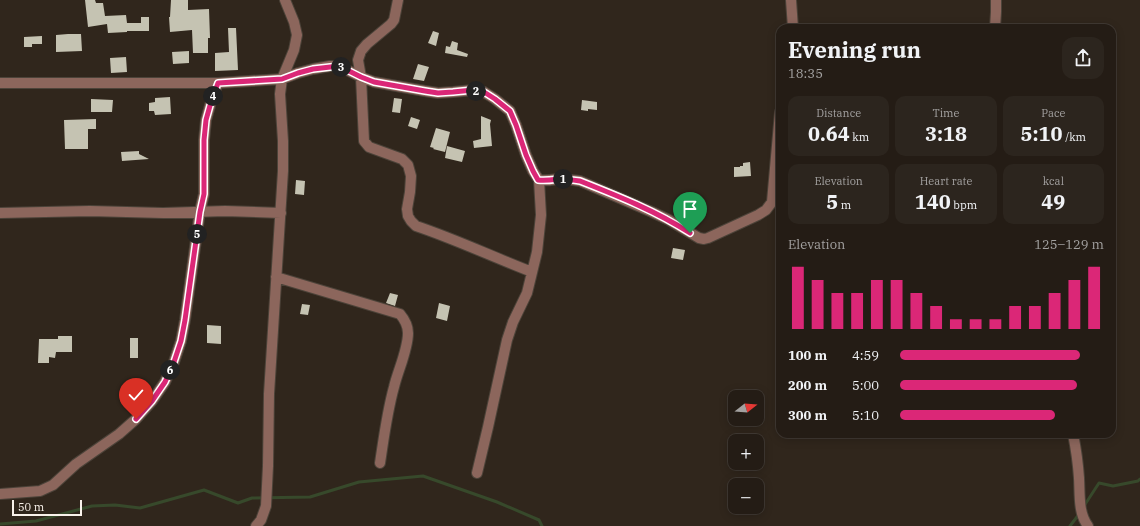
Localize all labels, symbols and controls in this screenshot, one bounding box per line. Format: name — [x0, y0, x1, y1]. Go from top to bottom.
text: Evening run — [788, 35, 921, 64]
button: share — [1062, 37, 1104, 79]
pin: 3 — [331, 57, 351, 77]
text: 3 — [338, 60, 344, 74]
text: 18:35 — [788, 65, 823, 82]
pin: 2 — [466, 81, 486, 101]
text: 2 — [473, 84, 479, 98]
pin: 4 — [203, 86, 223, 106]
text: 4 — [210, 89, 216, 103]
text: Distance — [816, 106, 861, 120]
text: Time — [932, 106, 960, 120]
text: Pace — [1041, 106, 1065, 120]
text: 0.64 — [808, 120, 850, 147]
text: 3:18 — [925, 120, 967, 147]
text: 5:10 — [1021, 120, 1063, 147]
text: km — [850, 130, 869, 144]
text: /km — [1063, 130, 1086, 144]
pin: 1 — [553, 169, 573, 189]
text: 1 — [560, 172, 566, 186]
text: Elevation — [814, 174, 863, 188]
text: Heart rate — [920, 174, 972, 188]
text: kcal — [1043, 174, 1064, 188]
text: 5 — [826, 188, 838, 215]
text: 140 — [915, 188, 951, 215]
text: 49 — [1041, 188, 1065, 215]
pin — [673, 192, 707, 233]
icon: arrive — [679, 198, 701, 220]
text: m — [838, 198, 851, 212]
text: bpm — [951, 198, 977, 212]
pin: 5 — [187, 224, 207, 244]
text: 5 — [194, 227, 200, 241]
text: Elevation — [788, 236, 845, 253]
text: 125–129 m — [1034, 236, 1104, 253]
text: 100 m — [788, 347, 827, 364]
text: 4:59 — [852, 347, 879, 364]
pin: 6 — [160, 360, 180, 380]
text: 6 — [167, 363, 173, 377]
text: 200 m — [788, 377, 827, 394]
text: 5:00 — [852, 377, 879, 394]
pin — [119, 378, 153, 419]
icon: check — [125, 384, 147, 406]
north arrow — [728, 390, 764, 426]
map controls — [728, 390, 764, 514]
text: 300 m — [788, 407, 827, 424]
text: 5:10 — [852, 407, 879, 424]
button: + — [728, 434, 764, 470]
button: − — [728, 478, 764, 514]
scale bar — [12, 498, 82, 517]
text: 50 m — [18, 500, 44, 514]

